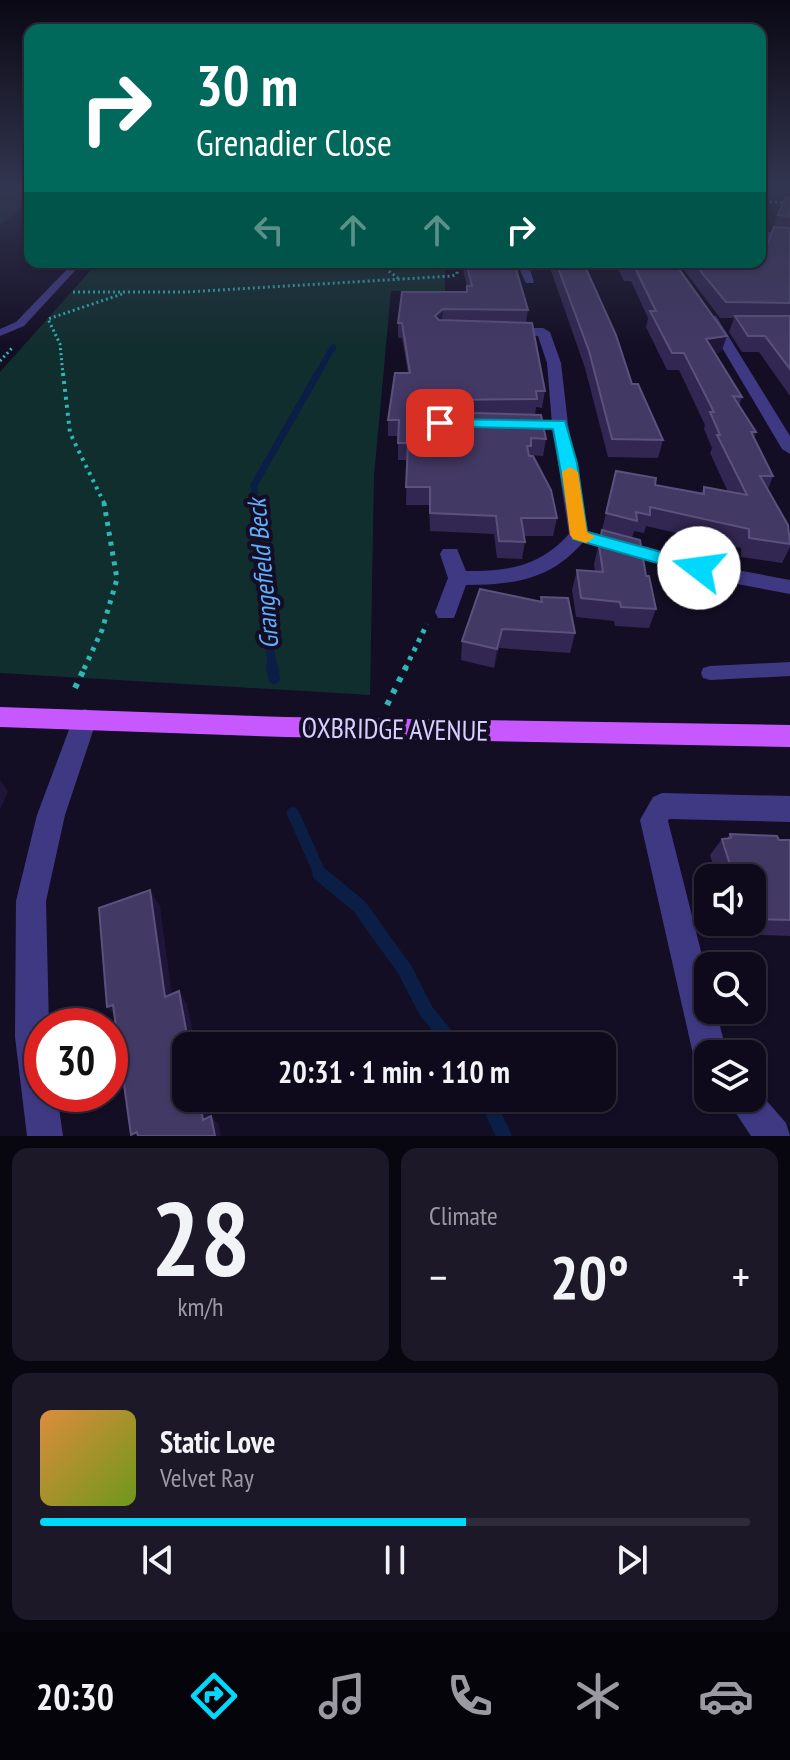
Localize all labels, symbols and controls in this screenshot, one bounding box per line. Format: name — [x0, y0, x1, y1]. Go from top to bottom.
text: 30 m — [196, 49, 298, 121]
icon: right — [64, 56, 168, 160]
text: Grenadier Close — [196, 119, 392, 166]
icon: left — [247, 208, 291, 252]
icon: ahead — [331, 208, 375, 252]
icon: ahead — [415, 208, 459, 252]
icon: right — [499, 208, 543, 252]
pin — [406, 389, 474, 457]
icon: arrive — [418, 401, 462, 445]
water label: Grangefield Beck — [239, 495, 286, 651]
position arrow — [657, 526, 741, 610]
street label: OXBRIDGE AVENUE — [301, 708, 489, 749]
map controls — [694, 864, 766, 1112]
button: sound — [694, 864, 766, 936]
button: search — [694, 952, 766, 1024]
speed limit sign: 30 — [24, 1008, 128, 1112]
button: layers — [694, 1040, 766, 1112]
text: 20:31 · 1 min · 110 m — [278, 1052, 510, 1091]
text: 28 — [151, 1170, 250, 1305]
text: Climate — [429, 1199, 498, 1232]
text: 20° — [550, 1238, 629, 1316]
text: − — [429, 1248, 447, 1305]
text: + — [732, 1248, 750, 1305]
text: km/h — [177, 1290, 224, 1323]
text: Static Love — [160, 1422, 275, 1461]
text: Velvet Ray — [160, 1461, 254, 1494]
icon: previous — [136, 1538, 180, 1582]
icon: pause — [373, 1538, 417, 1582]
icon: next — [610, 1538, 654, 1582]
icon: directions — [186, 1668, 242, 1724]
icon: music — [314, 1668, 370, 1724]
icon: phone — [442, 1668, 498, 1724]
icon: climate — [570, 1668, 626, 1724]
icon: car — [698, 1668, 754, 1724]
text: 20:30 — [36, 1673, 114, 1720]

